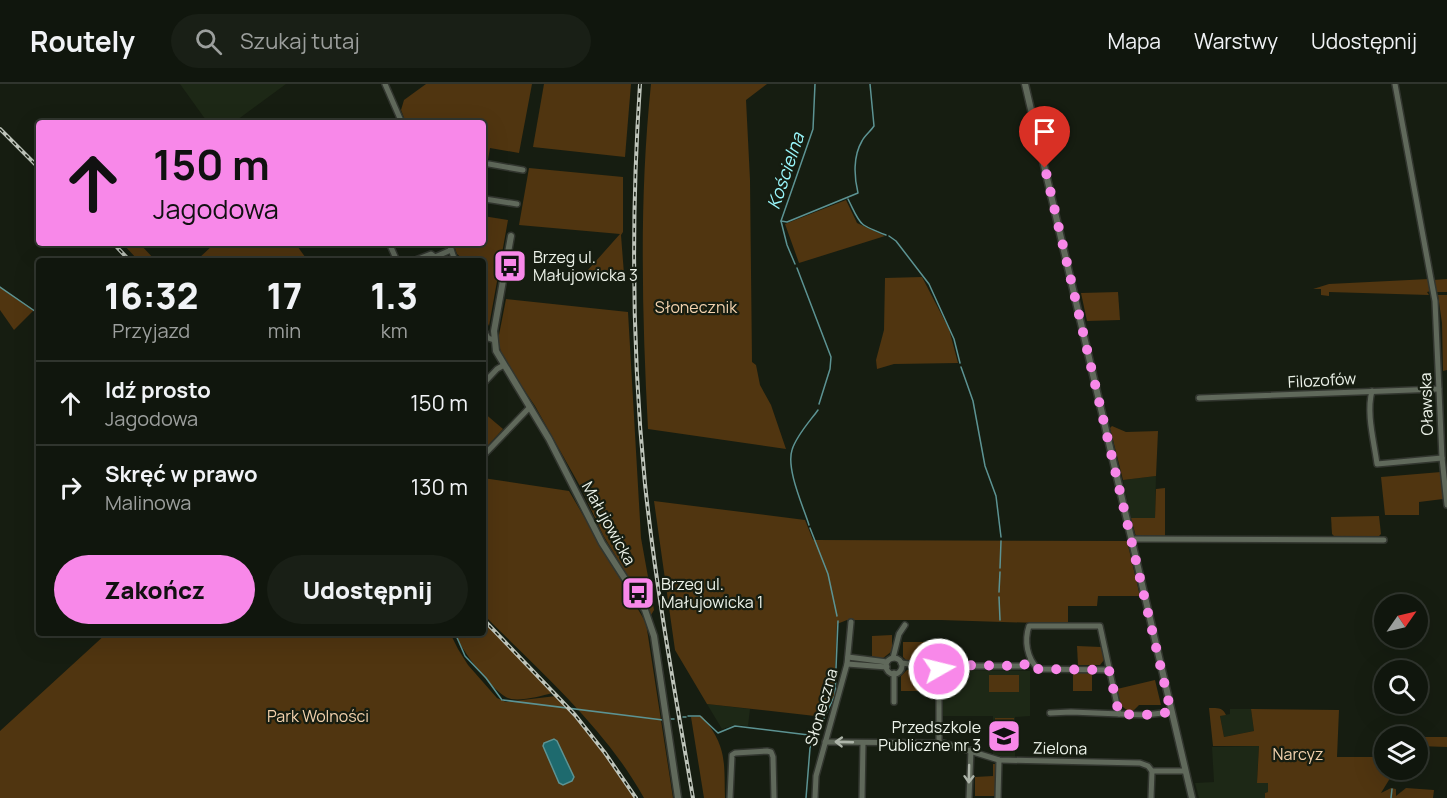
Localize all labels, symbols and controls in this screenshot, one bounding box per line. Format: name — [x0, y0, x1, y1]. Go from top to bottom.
search box — [171, 14, 591, 68]
text: Routely — [30, 22, 135, 60]
icon: search — [192, 25, 225, 58]
text: Szukaj tutaj — [240, 26, 360, 56]
text: Mapa — [1108, 27, 1161, 55]
text: Warstwy — [1194, 27, 1278, 55]
text: Udostępnij — [1311, 27, 1417, 55]
pin — [1019, 106, 1070, 168]
icon: arrive — [1028, 115, 1061, 148]
water label: Kościelna — [761, 128, 810, 212]
text: 150 m — [153, 135, 270, 193]
icon: ahead — [54, 144, 132, 222]
text: Jagodowa — [153, 190, 279, 227]
place label: Brzeg ul. Małujowicka 3 — [533, 246, 638, 286]
bus stop icon: Brzeg ul. Małujowicka 3 — [492, 248, 528, 284]
text: 16:32 — [104, 271, 199, 320]
text: 17 — [266, 271, 302, 320]
text: 1.3 — [370, 271, 418, 320]
park label: Słonecznik — [655, 296, 738, 318]
text: Przyjazd — [112, 317, 190, 344]
text: min — [268, 317, 301, 344]
text: km — [381, 317, 408, 344]
street label: Filozofów — [1287, 367, 1357, 393]
street label: Oławska — [1414, 372, 1438, 436]
text: Idź prosto — [105, 375, 211, 405]
icon: ahead — [54, 387, 87, 420]
text: 150 m — [410, 388, 468, 418]
text: Jagodowa — [105, 405, 198, 432]
text: Skręć w prawo — [105, 459, 258, 489]
icon: right — [54, 471, 87, 504]
text: 130 m — [411, 472, 468, 502]
street label: Małujowicka — [577, 477, 641, 569]
text: Malinowa — [105, 489, 191, 516]
button: Zakończ — [54, 555, 255, 624]
button: Udostępnij — [267, 555, 468, 624]
place label: Brzeg ul. Małujowicka 1 — [661, 573, 763, 613]
bus stop icon: Brzeg ul. Małujowicka 1 — [620, 575, 656, 611]
north arrow — [1374, 594, 1428, 648]
map controls — [1374, 594, 1428, 780]
position arrow — [907, 637, 971, 701]
button: search — [1374, 660, 1428, 714]
street label: Słoneczna — [799, 666, 843, 748]
park label: Park Wolności — [267, 705, 369, 727]
place label: Przedszkole Publiczne nr 3 — [878, 716, 981, 756]
school or university icon: Przedszkole Publiczne nr 3 — [986, 718, 1022, 754]
button: layers — [1374, 726, 1428, 780]
one-way arrow — [834, 737, 854, 748]
street label: Zielona — [1033, 737, 1087, 759]
park label: Narcyz — [1273, 743, 1323, 765]
one-way arrow — [963, 764, 975, 784]

